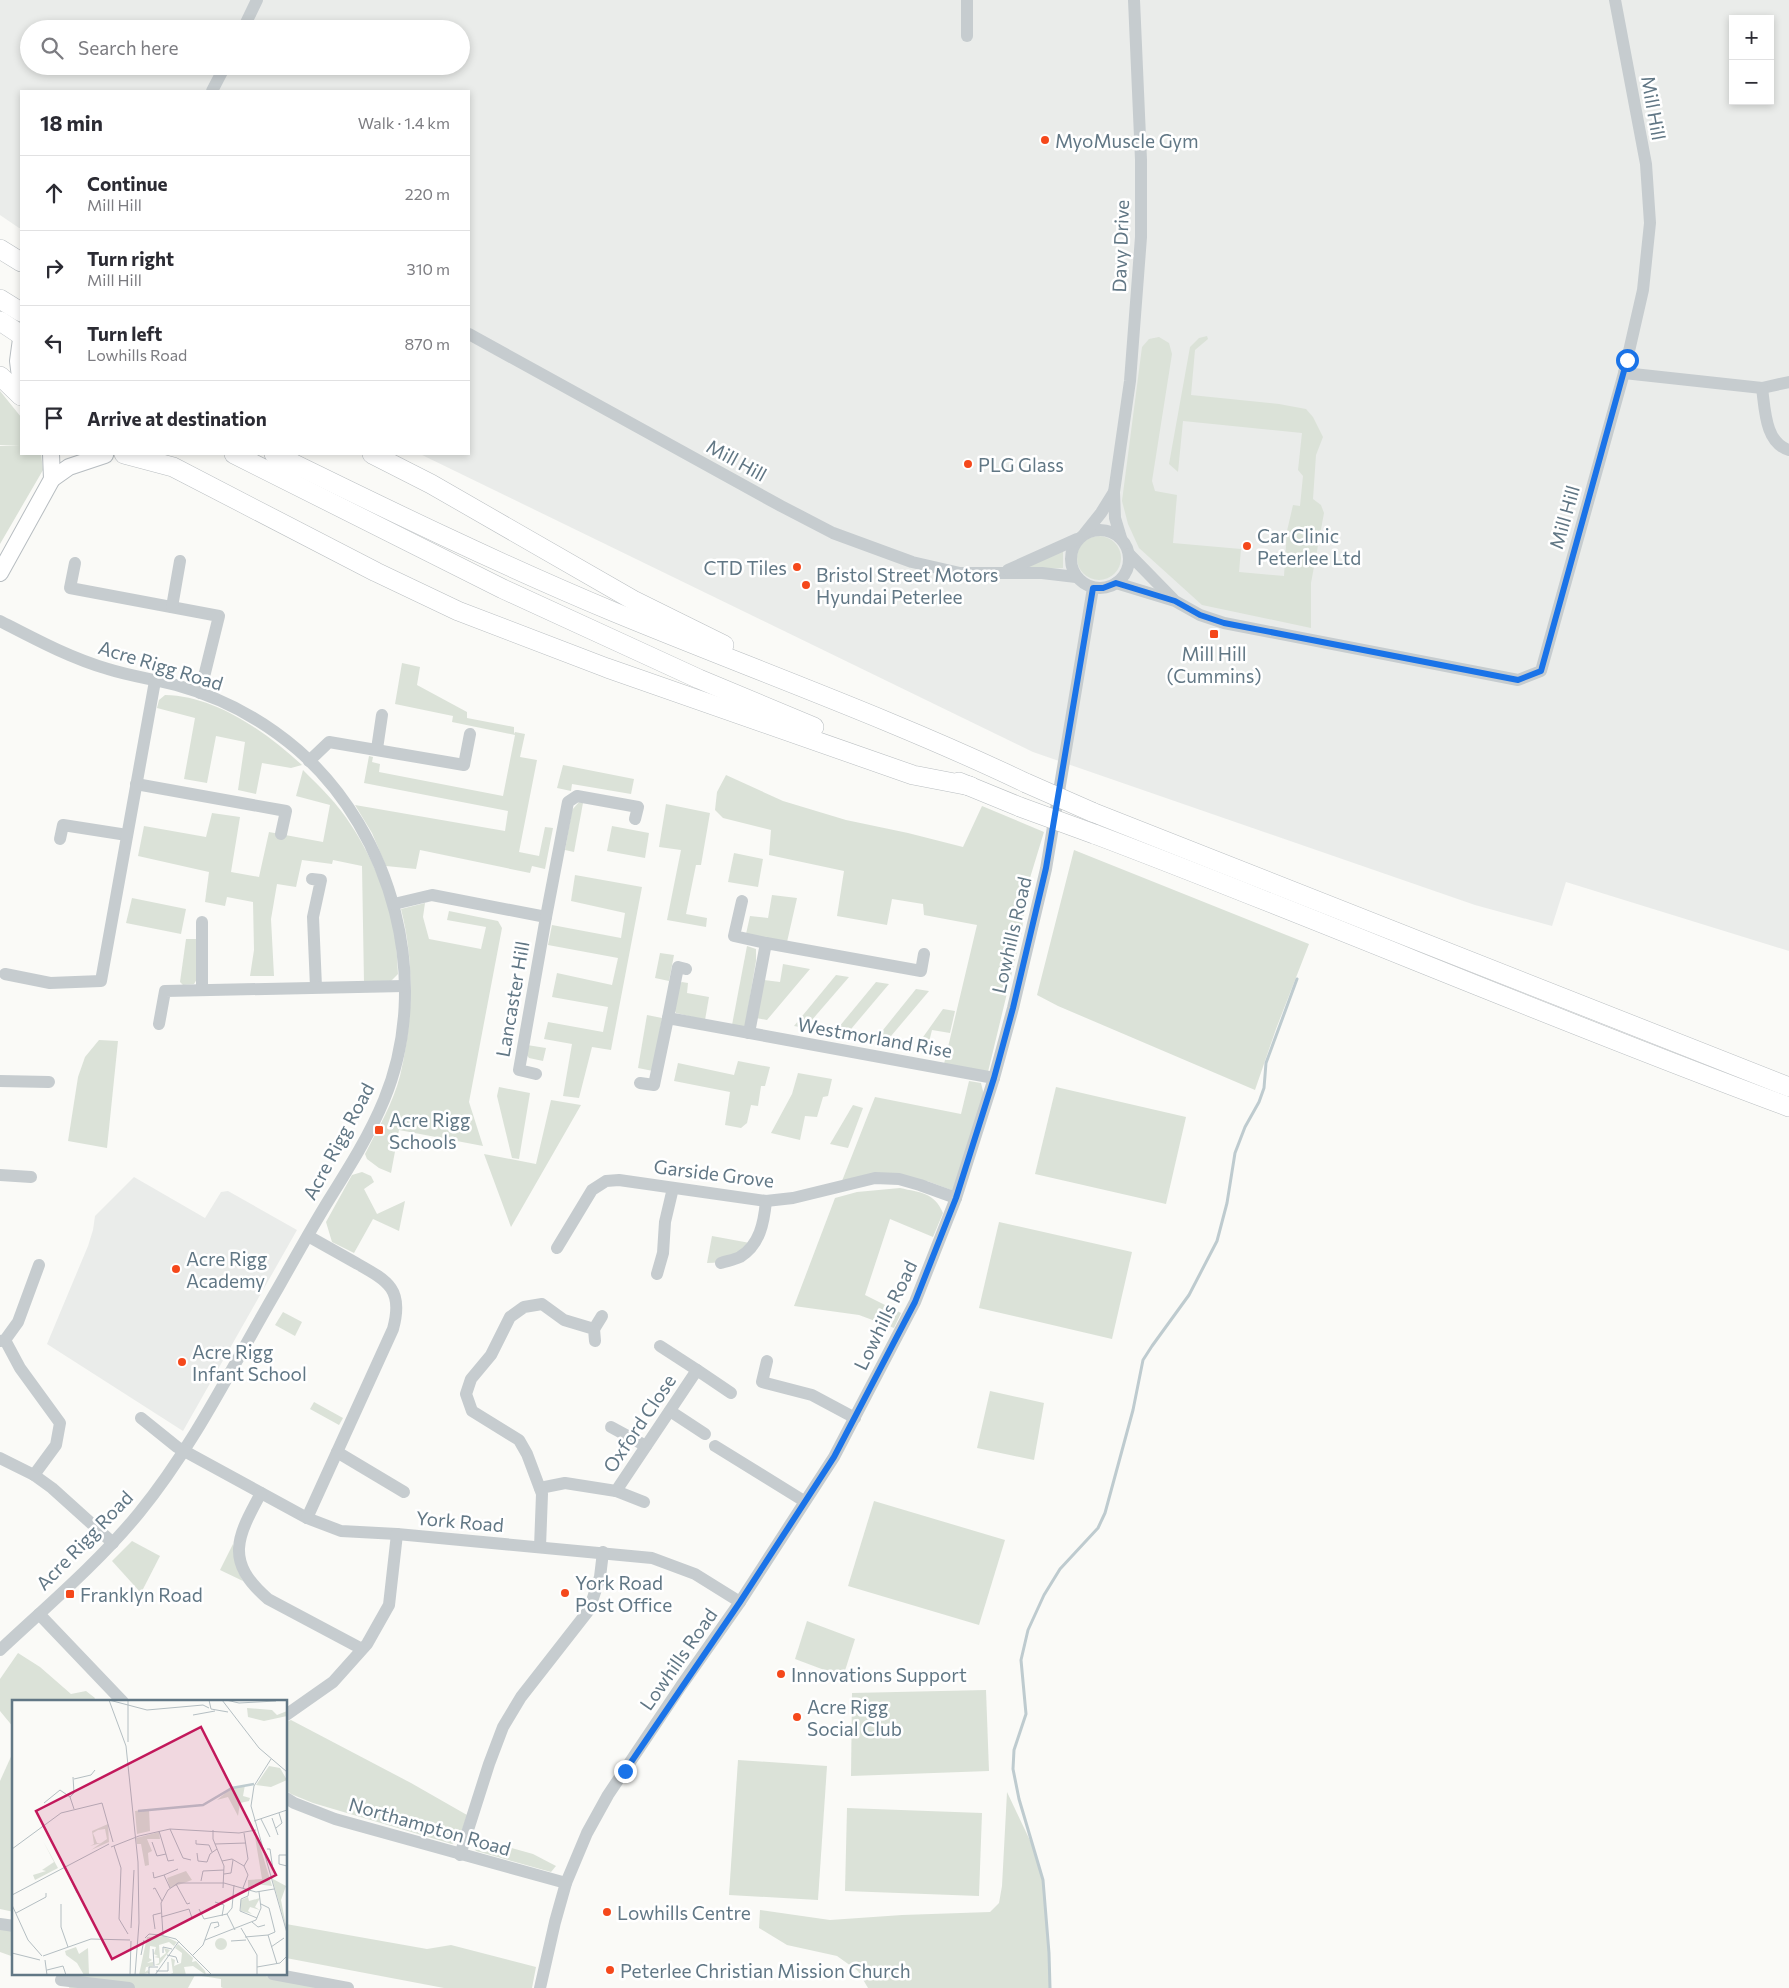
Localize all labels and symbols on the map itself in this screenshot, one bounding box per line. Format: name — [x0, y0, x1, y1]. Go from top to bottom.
street label: Mill Hill — [1637, 74, 1671, 142]
place label: MyoMuscle Gym — [1055, 129, 1199, 152]
marker: MyoMuscle Gym — [1039, 134, 1051, 146]
street label: Davy Drive — [1107, 199, 1133, 293]
route start — [1616, 349, 1639, 372]
street label: Mill Hill — [703, 434, 771, 486]
place label: PLG Glass — [978, 453, 1064, 476]
marker: PLG Glass — [962, 458, 974, 470]
street label: Mill Hill — [1544, 483, 1584, 551]
place label: Car Clinic Peterlee Ltd — [1257, 524, 1361, 569]
marker: Car Clinic Peterlee Ltd — [1241, 540, 1253, 552]
place label: CTD Tiles — [704, 556, 787, 579]
marker: CTD Tiles — [791, 561, 803, 573]
place label: Bristol Street Motors Hyundai Peterlee — [816, 563, 998, 608]
marker: Bristol Street Motors Hyundai Peterlee — [800, 579, 812, 591]
marker: Mill Hill (Cummins) — [1208, 628, 1220, 640]
street label: Acre Rigg Road — [96, 635, 226, 695]
place label: Mill Hill (Cummins) — [1167, 642, 1261, 687]
street label: Lowhills Road — [986, 874, 1036, 996]
street label: Lancaster Hill — [490, 939, 534, 1059]
street label: Westmorland Rise — [796, 1012, 954, 1062]
street label: Acre Rigg Road — [298, 1079, 378, 1203]
place label: Acre Rigg Schools — [389, 1108, 470, 1153]
marker: Acre Rigg Schools — [373, 1124, 385, 1136]
street label: Garside Grove — [653, 1154, 775, 1192]
place label: Acre Rigg Academy — [186, 1247, 267, 1292]
street label: Lowhills Road — [849, 1256, 921, 1374]
marker: Acre Rigg Academy — [170, 1263, 182, 1275]
place label: Acre Rigg Infant School — [192, 1340, 307, 1385]
marker: Acre Rigg Infant School — [176, 1356, 188, 1368]
street label: Oxford Close — [598, 1370, 680, 1476]
street label: Acre Rigg Road — [31, 1486, 137, 1594]
street label: York Road — [415, 1506, 505, 1536]
place label: York Road Post Office — [575, 1571, 672, 1616]
place label: Franklyn Road — [80, 1583, 203, 1606]
marker: York Road Post Office — [559, 1587, 571, 1599]
marker: Franklyn Road — [64, 1588, 76, 1600]
street label: Lowhills Road — [634, 1604, 722, 1714]
place label: Innovations Support — [791, 1663, 967, 1686]
marker: Innovations Support — [775, 1668, 787, 1680]
place label: Acre Rigg Social Club — [807, 1695, 902, 1740]
inset map — [12, 1700, 288, 1976]
marker: Acre Rigg Social Club — [791, 1711, 803, 1723]
route end — [614, 1760, 637, 1783]
street label: Northampton Road — [346, 1792, 514, 1860]
place label: Lowhills Centre — [617, 1901, 751, 1924]
marker: Lowhills Centre — [601, 1906, 613, 1918]
place label: Peterlee Christian Mission Church — [620, 1959, 911, 1982]
marker: Peterlee Christian Mission Church — [604, 1964, 616, 1976]

